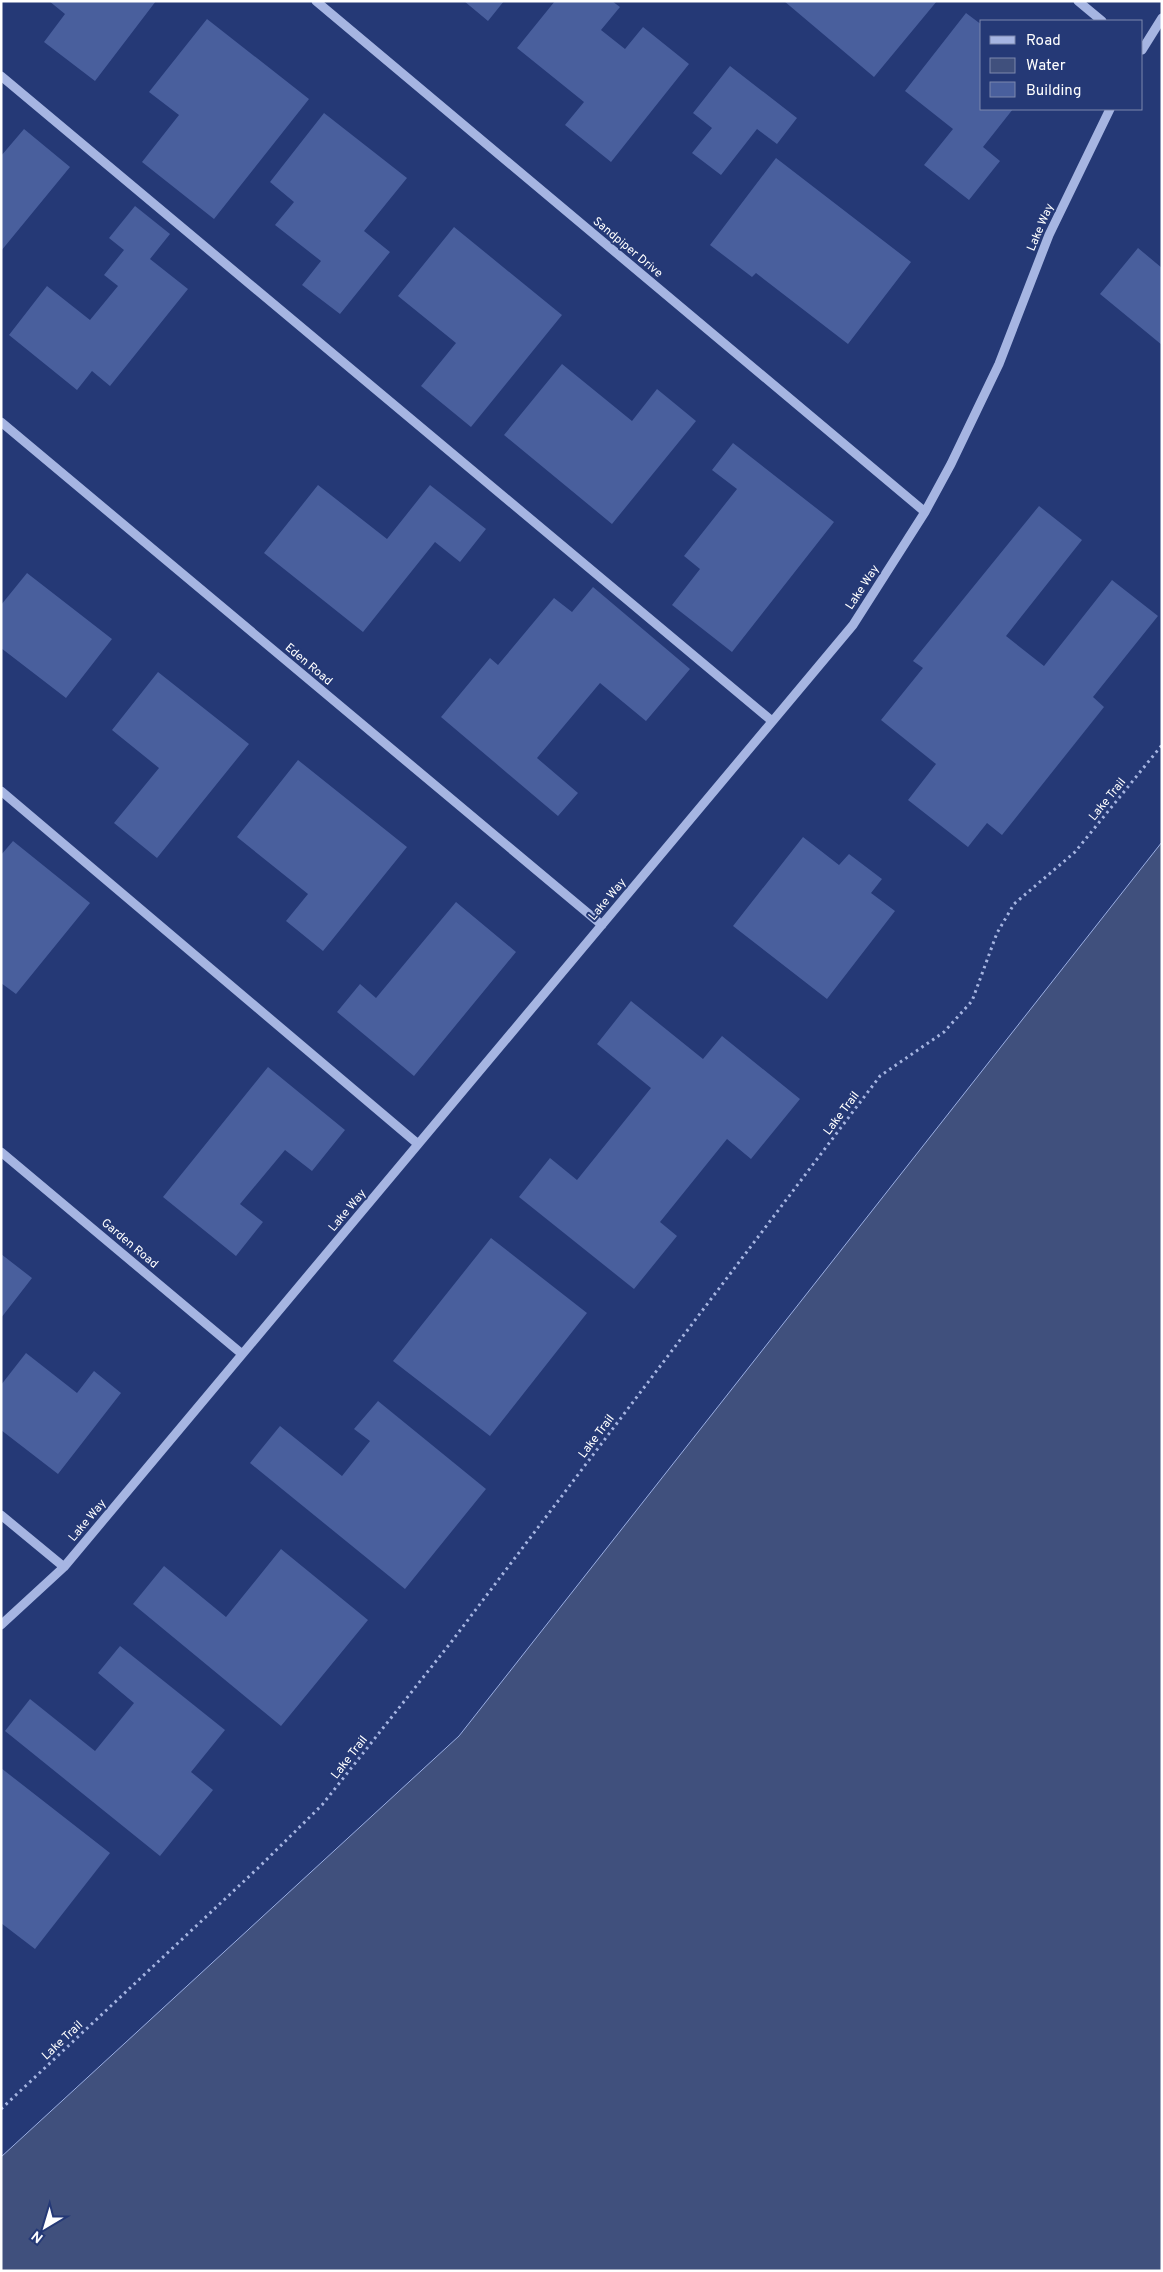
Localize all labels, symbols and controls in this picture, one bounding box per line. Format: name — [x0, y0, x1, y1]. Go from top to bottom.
legend — [980, 20, 1143, 110]
text: Road — [1026, 32, 1061, 51]
text: Water — [1026, 57, 1066, 76]
text: Building — [1026, 82, 1081, 101]
street label: Lake Way — [1024, 201, 1058, 254]
street label: Sandpiper Drive — [589, 214, 666, 282]
street label: Lake Way — [842, 562, 883, 613]
street label: Eden Road — [281, 640, 336, 689]
street label: Lake Trail — [1086, 775, 1130, 824]
street label: Lake Way — [585, 875, 630, 924]
street label: Lake Trail — [820, 1089, 863, 1139]
street label: Lake Way — [325, 1186, 370, 1235]
street label: Garden Road — [97, 1215, 161, 1272]
street label: Lake Trail — [575, 1412, 618, 1462]
street label: Lake Way — [65, 1496, 110, 1545]
street label: Lake Trail — [328, 1733, 372, 1783]
street label: Lake Trail — [39, 2018, 87, 2064]
north arrow — [20, 2202, 70, 2252]
text: N — [29, 2226, 47, 2246]

